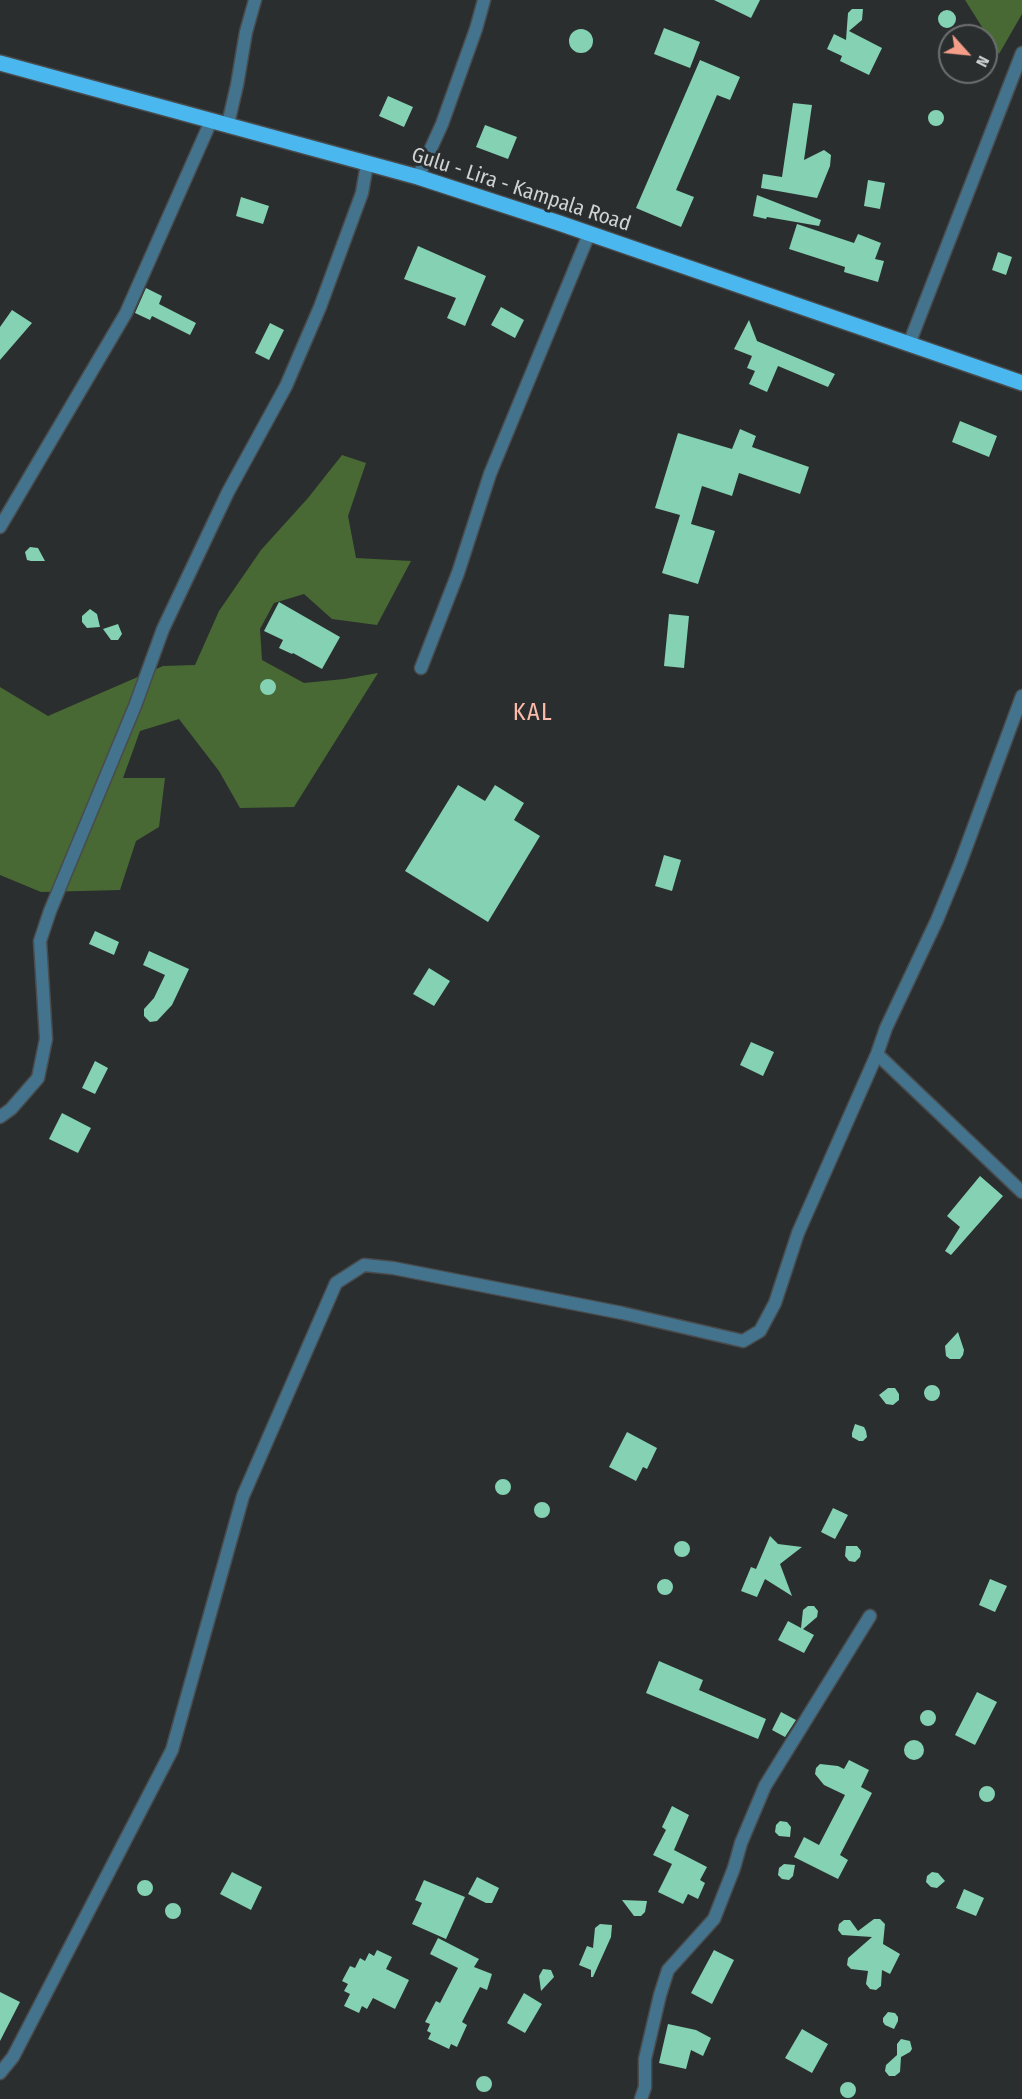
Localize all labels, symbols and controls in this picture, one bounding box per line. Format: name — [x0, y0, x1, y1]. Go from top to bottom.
north arrow — [938, 24, 998, 84]
text: N — [972, 53, 993, 70]
street label: Gulu - Lira - Kampala Road — [408, 143, 634, 237]
district label: KAL — [513, 699, 553, 727]

